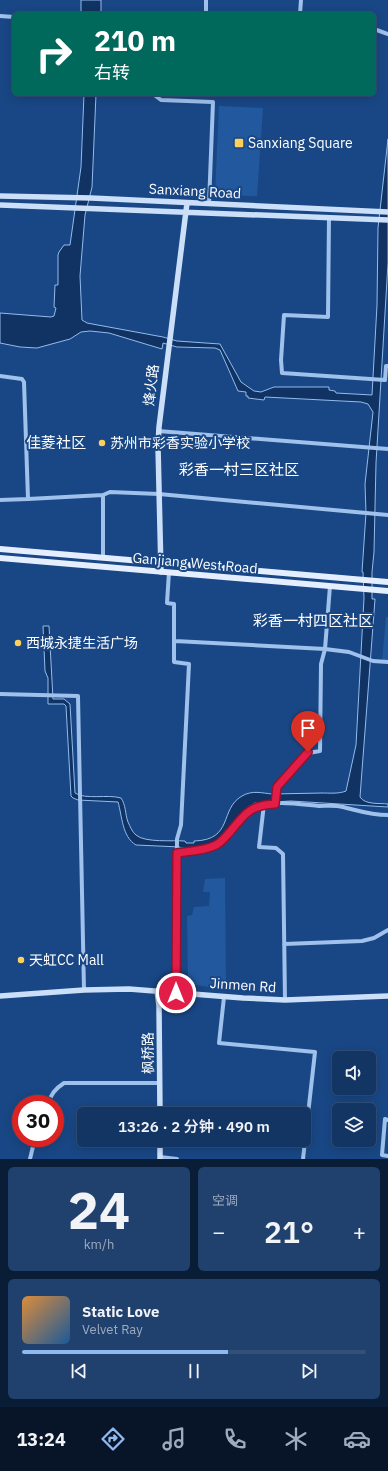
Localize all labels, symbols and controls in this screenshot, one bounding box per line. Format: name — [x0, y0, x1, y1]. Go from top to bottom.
text: 210 m — [94, 22, 176, 59]
icon: right — [28, 28, 80, 80]
text: 右转 — [94, 61, 130, 84]
place label: Sanxiang Square — [248, 134, 353, 152]
marker: Sanxiang Square — [233, 137, 245, 149]
street label: Sanxiang Road — [148, 180, 242, 202]
street label: 烽火路 — [140, 363, 162, 407]
district label: 佳菱社区 — [26, 433, 86, 452]
place label: 苏州市彩香实验小学校 — [110, 434, 250, 452]
marker: 苏州市彩香实验小学校 — [97, 438, 107, 448]
district label: 彩香一村三区社区 — [179, 460, 299, 479]
street label: Ganjiang West Road — [132, 549, 258, 577]
district label: 彩香一村四区社区 — [253, 611, 373, 630]
place label: 西城永捷生活广场 — [26, 634, 138, 652]
marker: 西城永捷生活广场 — [13, 638, 23, 648]
pin — [291, 711, 325, 752]
icon: arrive — [297, 717, 319, 739]
place label: 天虹CC Mall — [29, 951, 104, 969]
marker: 天虹CC Mall — [16, 955, 26, 965]
position arrow — [155, 972, 197, 1014]
street label: Jinmen Rd — [209, 974, 277, 996]
street label: 枫桥路 — [139, 1032, 157, 1074]
map controls — [332, 1051, 376, 1147]
button: sound — [332, 1051, 376, 1095]
speed limit sign: 30 — [12, 1095, 64, 1147]
button: layers — [332, 1103, 376, 1147]
text: 13:26 · 2 分钟 · 490 m — [118, 1117, 270, 1136]
text: 24 — [68, 1176, 130, 1243]
text: 空调 — [212, 1192, 238, 1209]
text: 21° — [264, 1212, 314, 1251]
text: − — [212, 1217, 225, 1246]
text: + — [353, 1217, 366, 1246]
text: km/h — [84, 1236, 114, 1253]
text: Static Love — [82, 1302, 159, 1321]
text: Velvet Ray — [82, 1321, 143, 1338]
icon: previous — [68, 1360, 90, 1382]
icon: pause — [183, 1360, 205, 1382]
icon: next — [298, 1360, 320, 1382]
icon: directions — [99, 1425, 127, 1453]
icon: music — [160, 1425, 188, 1453]
icon: phone — [221, 1425, 249, 1453]
icon: climate — [282, 1425, 310, 1453]
icon: car — [343, 1425, 371, 1453]
text: 13:24 — [17, 1428, 66, 1451]

